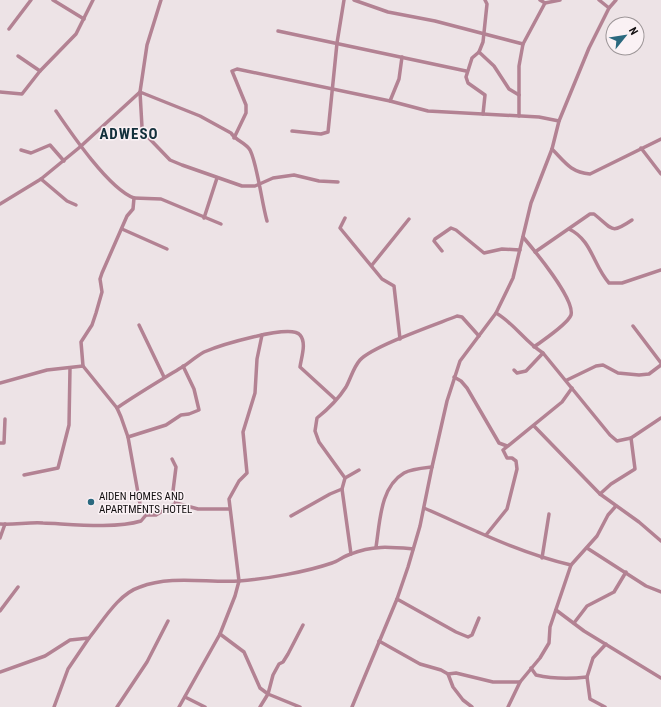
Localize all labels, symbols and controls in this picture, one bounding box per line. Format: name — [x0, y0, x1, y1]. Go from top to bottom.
north arrow — [605, 16, 645, 56]
text: N — [626, 25, 641, 38]
district label: ADWESO — [99, 125, 159, 143]
place label: AIDEN HOMES AND APARTMENTS HOTEL — [99, 490, 192, 516]
marker: AIDEN HOMES AND APARTMENTS HOTEL — [86, 497, 96, 507]

